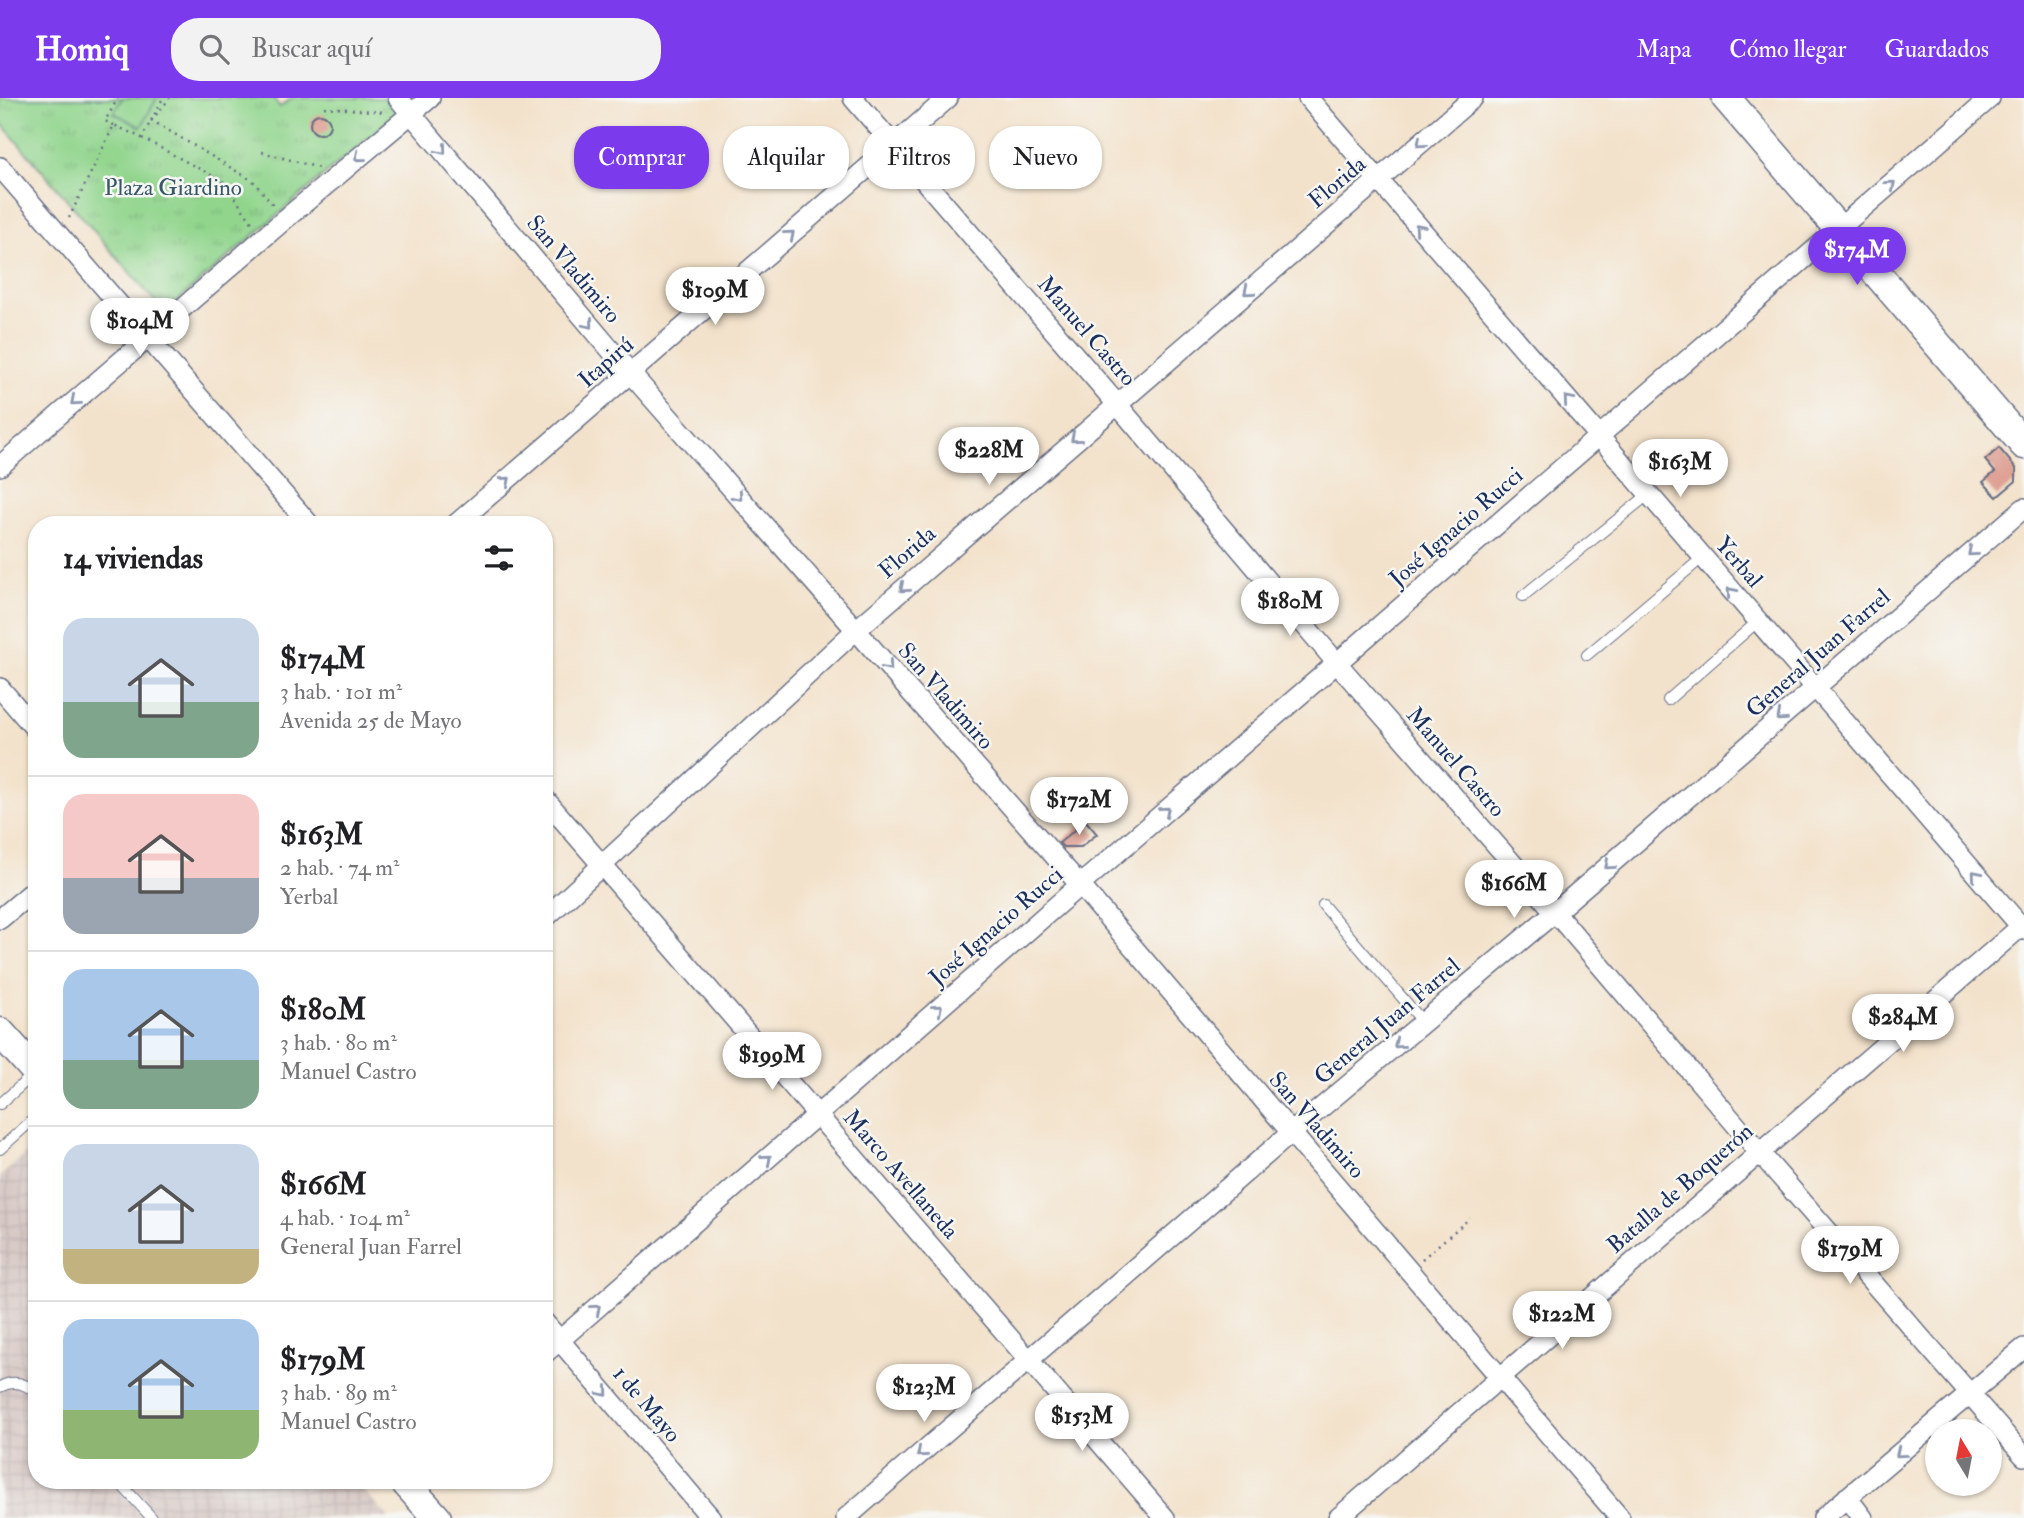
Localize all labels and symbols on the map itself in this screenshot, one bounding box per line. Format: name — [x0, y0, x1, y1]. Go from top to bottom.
one-way arrow — [1416, 135, 1429, 147]
one-way arrow — [434, 142, 446, 155]
one-way arrow — [355, 149, 367, 162]
street label: Florida — [1302, 149, 1372, 215]
park label: Plaza Giardino — [104, 173, 242, 202]
one-way arrow — [1883, 180, 1896, 193]
street label: San Vladimiro — [520, 209, 628, 329]
one-way arrow — [1415, 223, 1427, 236]
pin: $174M — [1808, 228, 1906, 287]
one-way arrow — [781, 231, 794, 243]
pin: $109M — [666, 268, 764, 327]
street label: Manuel Castro — [1031, 270, 1143, 392]
one-way arrow — [1244, 282, 1256, 295]
pin: $104M — [91, 299, 189, 358]
one-way arrow — [580, 316, 593, 329]
street label: Itapirú — [572, 330, 640, 395]
one-way arrow — [70, 393, 83, 405]
one-way arrow — [1564, 395, 1576, 408]
pin: $228M — [940, 428, 1038, 487]
one-way arrow — [1071, 430, 1084, 443]
pin: $163M — [1631, 440, 1729, 499]
street label: José Ignacio Rucci — [1382, 461, 1529, 594]
one-way arrow — [498, 477, 511, 489]
one-way arrow — [730, 488, 742, 501]
street label: Florida — [872, 519, 942, 585]
street label: Yerbal — [1709, 530, 1769, 594]
one-way arrow — [1968, 544, 1981, 556]
pin: $180M — [1241, 578, 1339, 638]
one-way arrow — [899, 580, 912, 592]
street label: General Juan Farrel — [1740, 582, 1896, 724]
one-way arrow — [1727, 587, 1739, 600]
street label: San Vladimiro — [892, 637, 1000, 755]
one-way arrow — [880, 658, 892, 671]
street label: Manuel Castro — [1400, 701, 1512, 823]
one-way arrow — [1777, 709, 1790, 721]
pin: $172M — [1030, 778, 1128, 837]
one-way arrow — [1156, 807, 1169, 819]
one-way arrow — [1604, 857, 1617, 869]
street label: José Ignacio Rucci — [922, 860, 1069, 993]
pin: $166M — [1465, 860, 1563, 920]
one-way arrow — [1972, 870, 1984, 883]
street label: General Juan Farrel — [1308, 951, 1466, 1091]
pin: $284M — [1854, 995, 1952, 1054]
one-way arrow — [930, 1005, 943, 1017]
pin: $199M — [723, 1032, 821, 1092]
one-way arrow — [1393, 1036, 1406, 1048]
street label: San Vladimiro — [1263, 1066, 1371, 1184]
street label: Marco Avellaneda — [837, 1103, 965, 1245]
street label: Batalla de Boquerón — [1601, 1116, 1759, 1259]
one-way arrow — [759, 1155, 772, 1167]
pin: $179M — [1801, 1226, 1899, 1286]
pin: $122M — [1513, 1292, 1611, 1351]
one-way arrow — [588, 1305, 601, 1318]
street label: 1 de Mayo — [607, 1360, 687, 1448]
pin: $123M — [875, 1364, 973, 1424]
one-way arrow — [596, 1384, 608, 1397]
pin: $153M — [1033, 1394, 1131, 1453]
north arrow — [1925, 1419, 2002, 1496]
one-way arrow — [1895, 1444, 1907, 1457]
one-way arrow — [917, 1445, 930, 1457]

